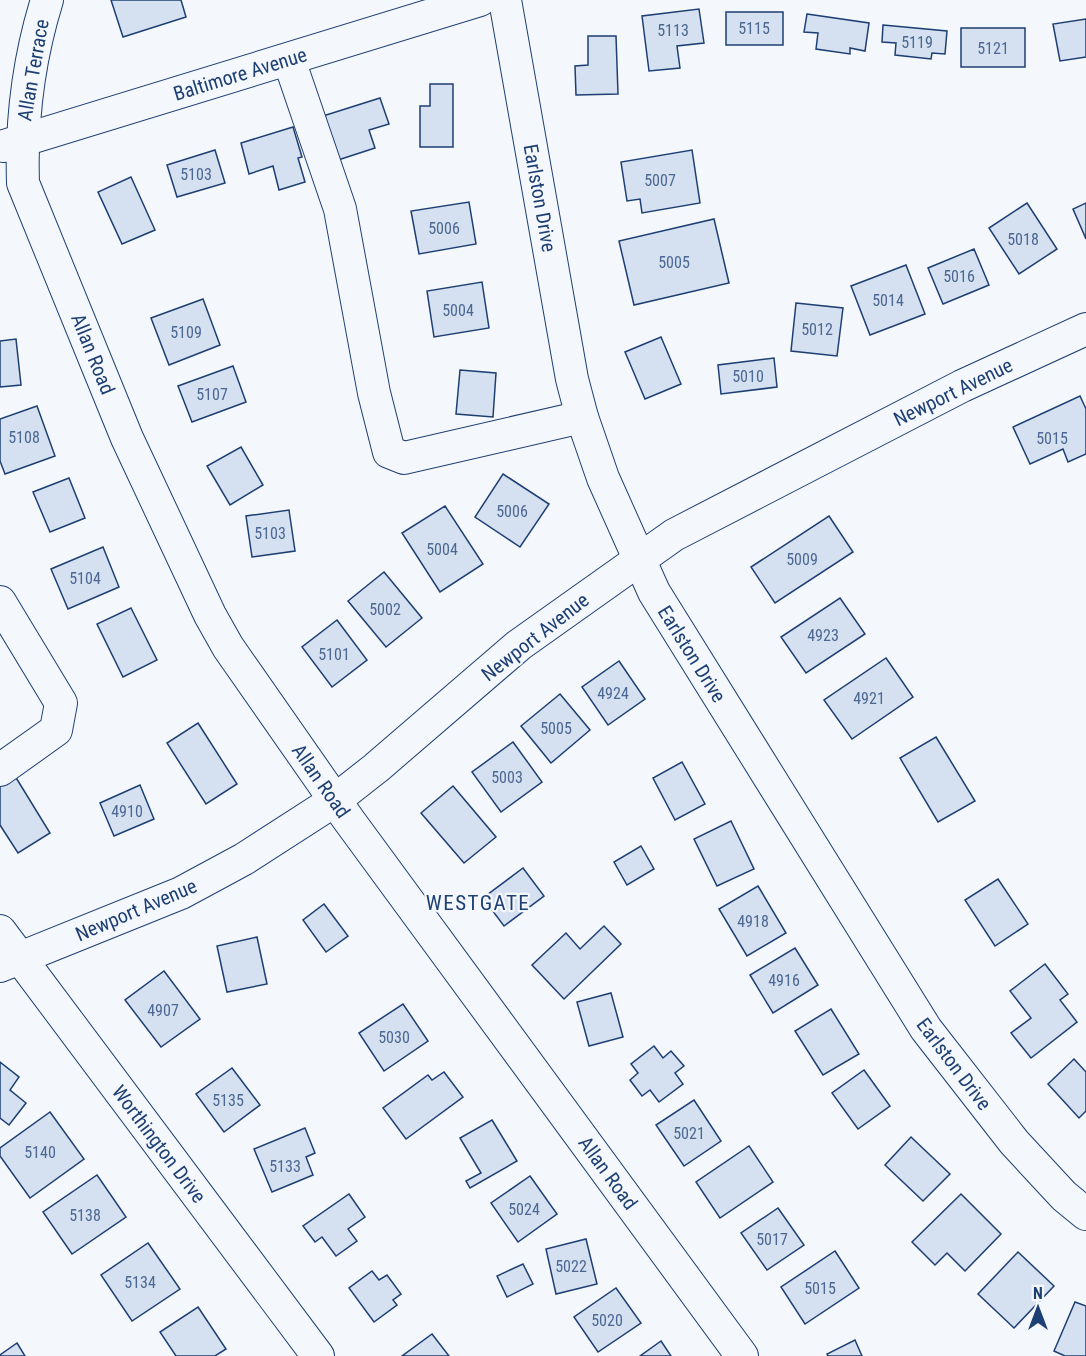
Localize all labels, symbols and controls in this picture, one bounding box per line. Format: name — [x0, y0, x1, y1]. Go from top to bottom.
street label: Allan Terrace — [12, 17, 54, 123]
house number: 5115 — [738, 19, 770, 38]
house number: 5113 — [657, 21, 689, 40]
house number: 5119 — [901, 33, 933, 52]
house number: 5121 — [977, 39, 1009, 58]
street label: Baltimore Avenue — [170, 42, 310, 106]
street label: Earlston Drive — [519, 142, 561, 254]
house number: 5103 — [180, 165, 212, 184]
house number: 5007 — [644, 171, 676, 190]
house number: 5006 — [428, 219, 460, 238]
house number: 5018 — [1007, 230, 1039, 249]
house number: 5005 — [658, 253, 690, 272]
house number: 5016 — [943, 267, 975, 286]
house number: 5014 — [872, 291, 904, 310]
house number: 5004 — [442, 301, 474, 320]
street label: Allan Road — [66, 310, 120, 398]
house number: 5012 — [801, 320, 833, 339]
house number: 5109 — [170, 323, 202, 342]
street label: Newport Avenue — [890, 353, 1016, 431]
house number: 5010 — [732, 367, 764, 386]
house number: 5107 — [196, 385, 228, 404]
house number: 5108 — [8, 428, 40, 447]
house number: 5015 — [1036, 429, 1068, 448]
house number: 5006 — [496, 502, 528, 521]
house number: 5103 — [254, 524, 286, 543]
house number: 5004 — [426, 540, 458, 559]
house number: 5009 — [786, 550, 818, 569]
house number: 5104 — [69, 569, 101, 588]
street label: Newport Avenue — [477, 588, 593, 686]
house number: 5002 — [369, 600, 401, 619]
street label: Earlston Drive — [653, 601, 731, 707]
house number: 4923 — [807, 626, 839, 645]
house number: 5101 — [318, 645, 350, 664]
house number: 4924 — [597, 684, 629, 703]
house number: 4921 — [853, 689, 885, 708]
house number: 5005 — [540, 719, 572, 738]
street label: Allan Road — [287, 739, 355, 823]
house number: 5003 — [491, 768, 523, 787]
house number: 4910 — [111, 802, 143, 821]
street label: Newport Avenue — [72, 874, 200, 946]
district label: WESTGATE — [426, 891, 530, 915]
house number: 4918 — [737, 912, 769, 931]
house number: 4916 — [768, 971, 800, 990]
house number: 4907 — [147, 1001, 179, 1020]
street label: Earlston Drive — [912, 1013, 996, 1115]
house number: 5030 — [378, 1028, 410, 1047]
street label: Worthington Drive — [107, 1080, 211, 1208]
house number: 5135 — [212, 1091, 244, 1110]
house number: 5021 — [673, 1124, 705, 1143]
street label: Allan Road — [573, 1132, 643, 1214]
house number: 5140 — [24, 1143, 56, 1162]
house number: 5133 — [269, 1157, 301, 1176]
house number: 5024 — [508, 1200, 540, 1219]
house number: 5138 — [69, 1206, 101, 1225]
house number: 5017 — [756, 1230, 788, 1249]
house number: 5022 — [555, 1257, 587, 1276]
house number: 5134 — [124, 1273, 156, 1292]
north arrow — [1008, 1278, 1068, 1338]
house number: 5015 — [804, 1279, 836, 1298]
text: N — [1033, 1284, 1043, 1303]
house number: 5020 — [591, 1311, 623, 1330]

